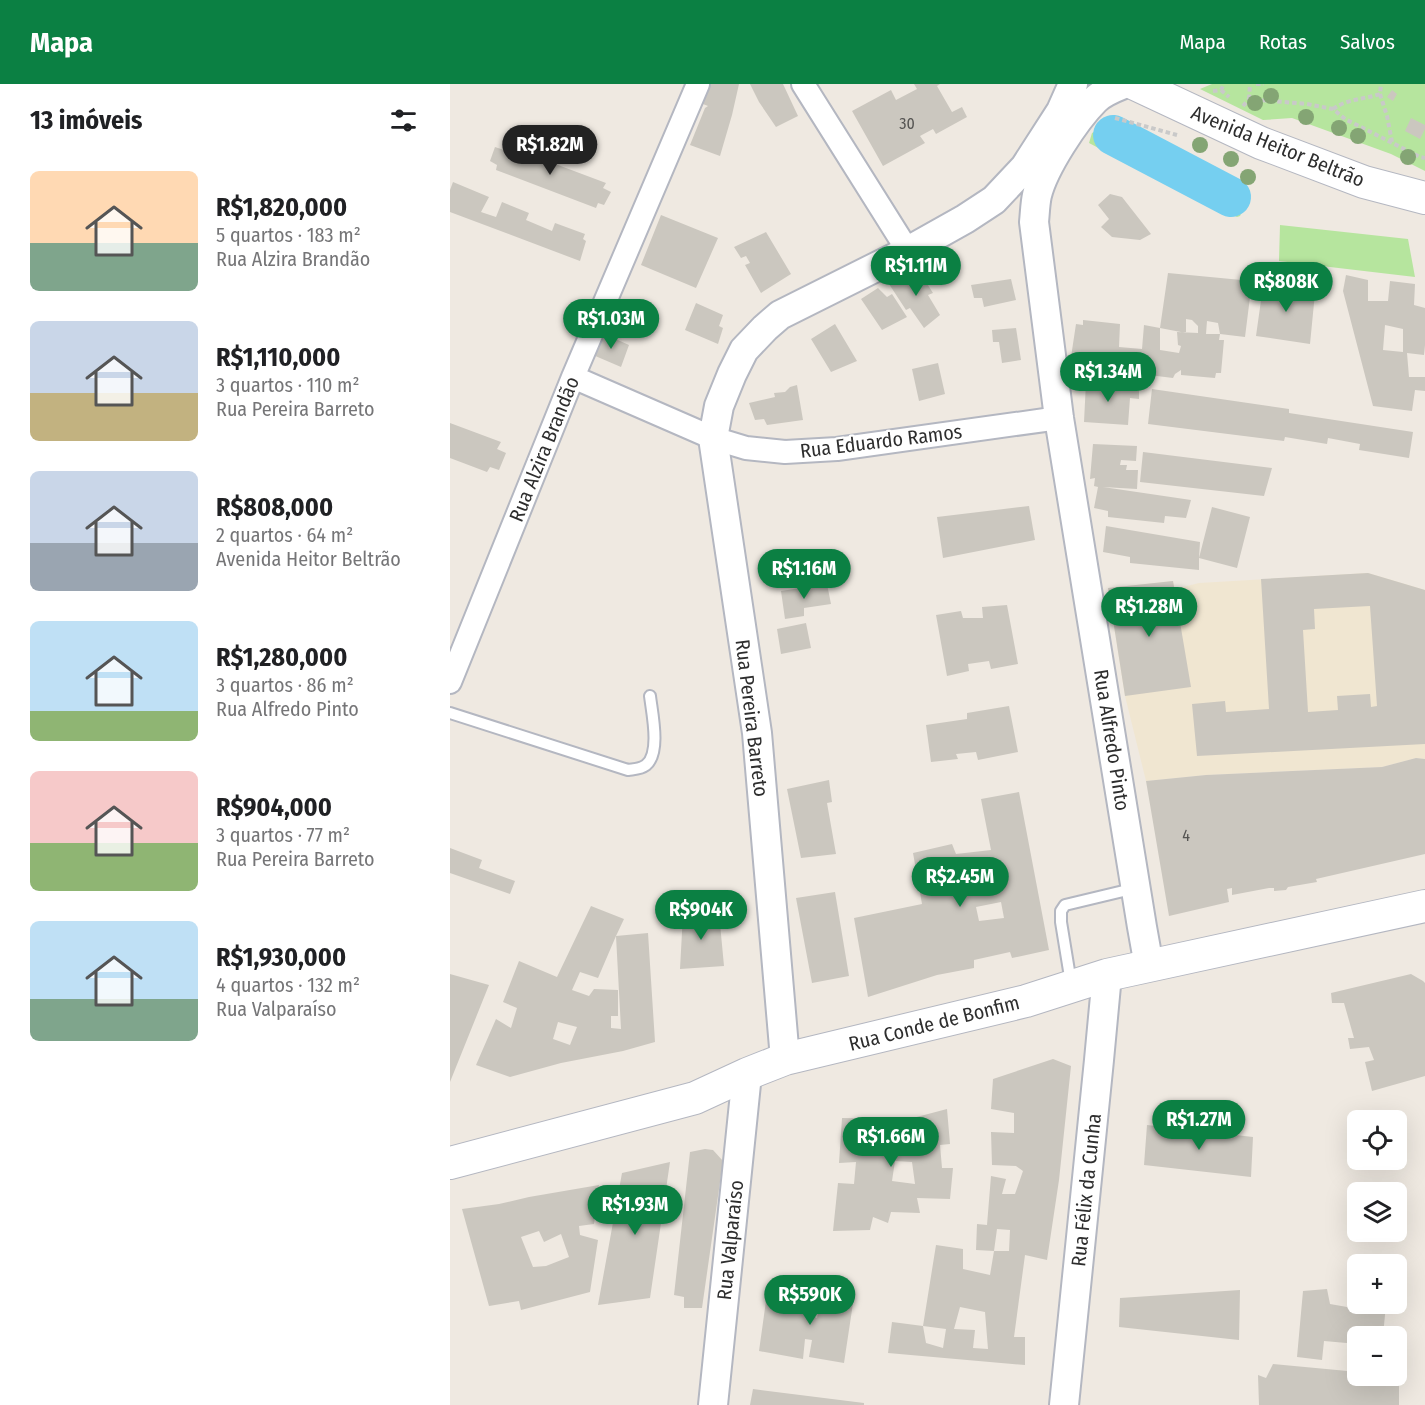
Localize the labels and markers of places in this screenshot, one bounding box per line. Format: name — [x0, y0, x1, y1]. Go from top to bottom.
pin: R$1.82M — [495, 125, 605, 176]
pin: R$1.11M — [861, 246, 971, 297]
pin: R$808K — [1237, 262, 1335, 313]
pin: R$1.03M — [556, 299, 666, 350]
pin: R$1.34M — [1053, 352, 1163, 403]
pin: R$1.16M — [749, 549, 859, 600]
pin: R$1.28M — [1094, 587, 1204, 638]
pin: R$2.45M — [905, 857, 1015, 908]
pin: R$904K — [652, 890, 750, 941]
pin: R$1.27M — [1144, 1100, 1254, 1151]
pin: R$1.66M — [836, 1117, 946, 1168]
pin: R$1.93M — [580, 1185, 690, 1236]
pin: R$590K — [761, 1275, 859, 1326]

